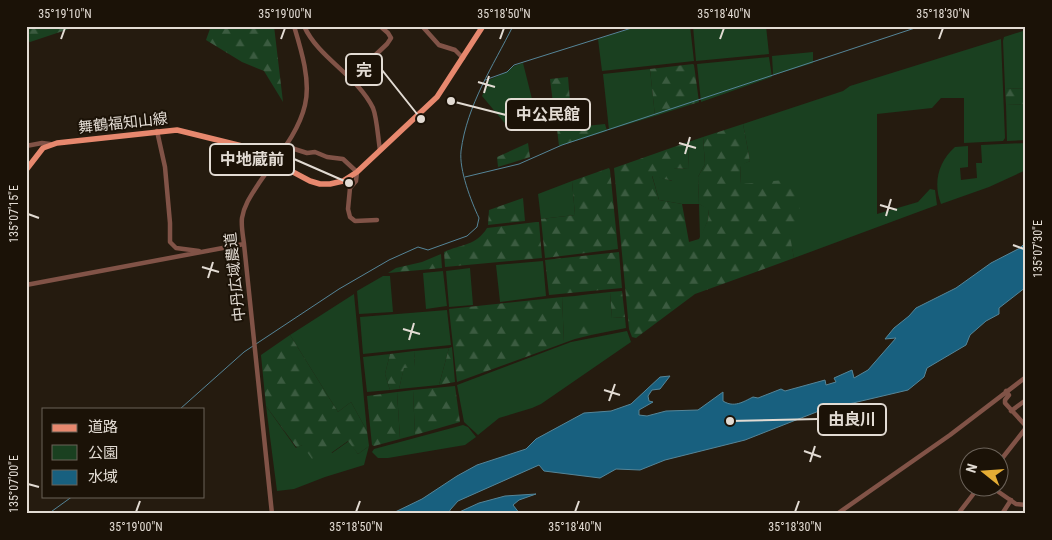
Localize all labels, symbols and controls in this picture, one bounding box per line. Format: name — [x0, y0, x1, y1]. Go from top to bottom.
text: 35°19'10"N — [38, 7, 92, 21]
text: 35°19'00"N — [258, 7, 312, 21]
text: 35°18'50"N — [477, 7, 531, 21]
text: 35°18'40"N — [697, 7, 751, 21]
text: 35°18'30"N — [916, 7, 970, 21]
callout: 完 — [346, 54, 382, 85]
text: 完 — [356, 61, 372, 80]
callout: 中公民館 — [506, 99, 590, 130]
text: 中公民館 — [516, 105, 580, 124]
street label: 舞鶴福知山線 — [77, 109, 169, 137]
callout: 中地蔵前 — [210, 144, 294, 175]
text: 中地蔵前 — [220, 150, 284, 169]
text: 135°07'15"E — [7, 185, 21, 243]
text: 135°07'30"E — [1031, 220, 1045, 278]
street label: 中丹広域農道 — [221, 231, 249, 323]
callout: 由良川 — [818, 404, 886, 435]
legend — [42, 408, 205, 498]
text: 由良川 — [828, 410, 876, 429]
text: 道路 — [88, 418, 118, 436]
text: 公園 — [88, 444, 118, 462]
north arrow — [960, 448, 1010, 498]
text: 135°07'00"E — [7, 455, 21, 513]
text: N — [963, 462, 980, 475]
text: 水域 — [88, 468, 118, 486]
text: 35°19'00"N — [109, 520, 163, 534]
text: 35°18'50"N — [329, 520, 383, 534]
text: 35°18'40"N — [548, 520, 602, 534]
text: 35°18'30"N — [768, 520, 822, 534]

